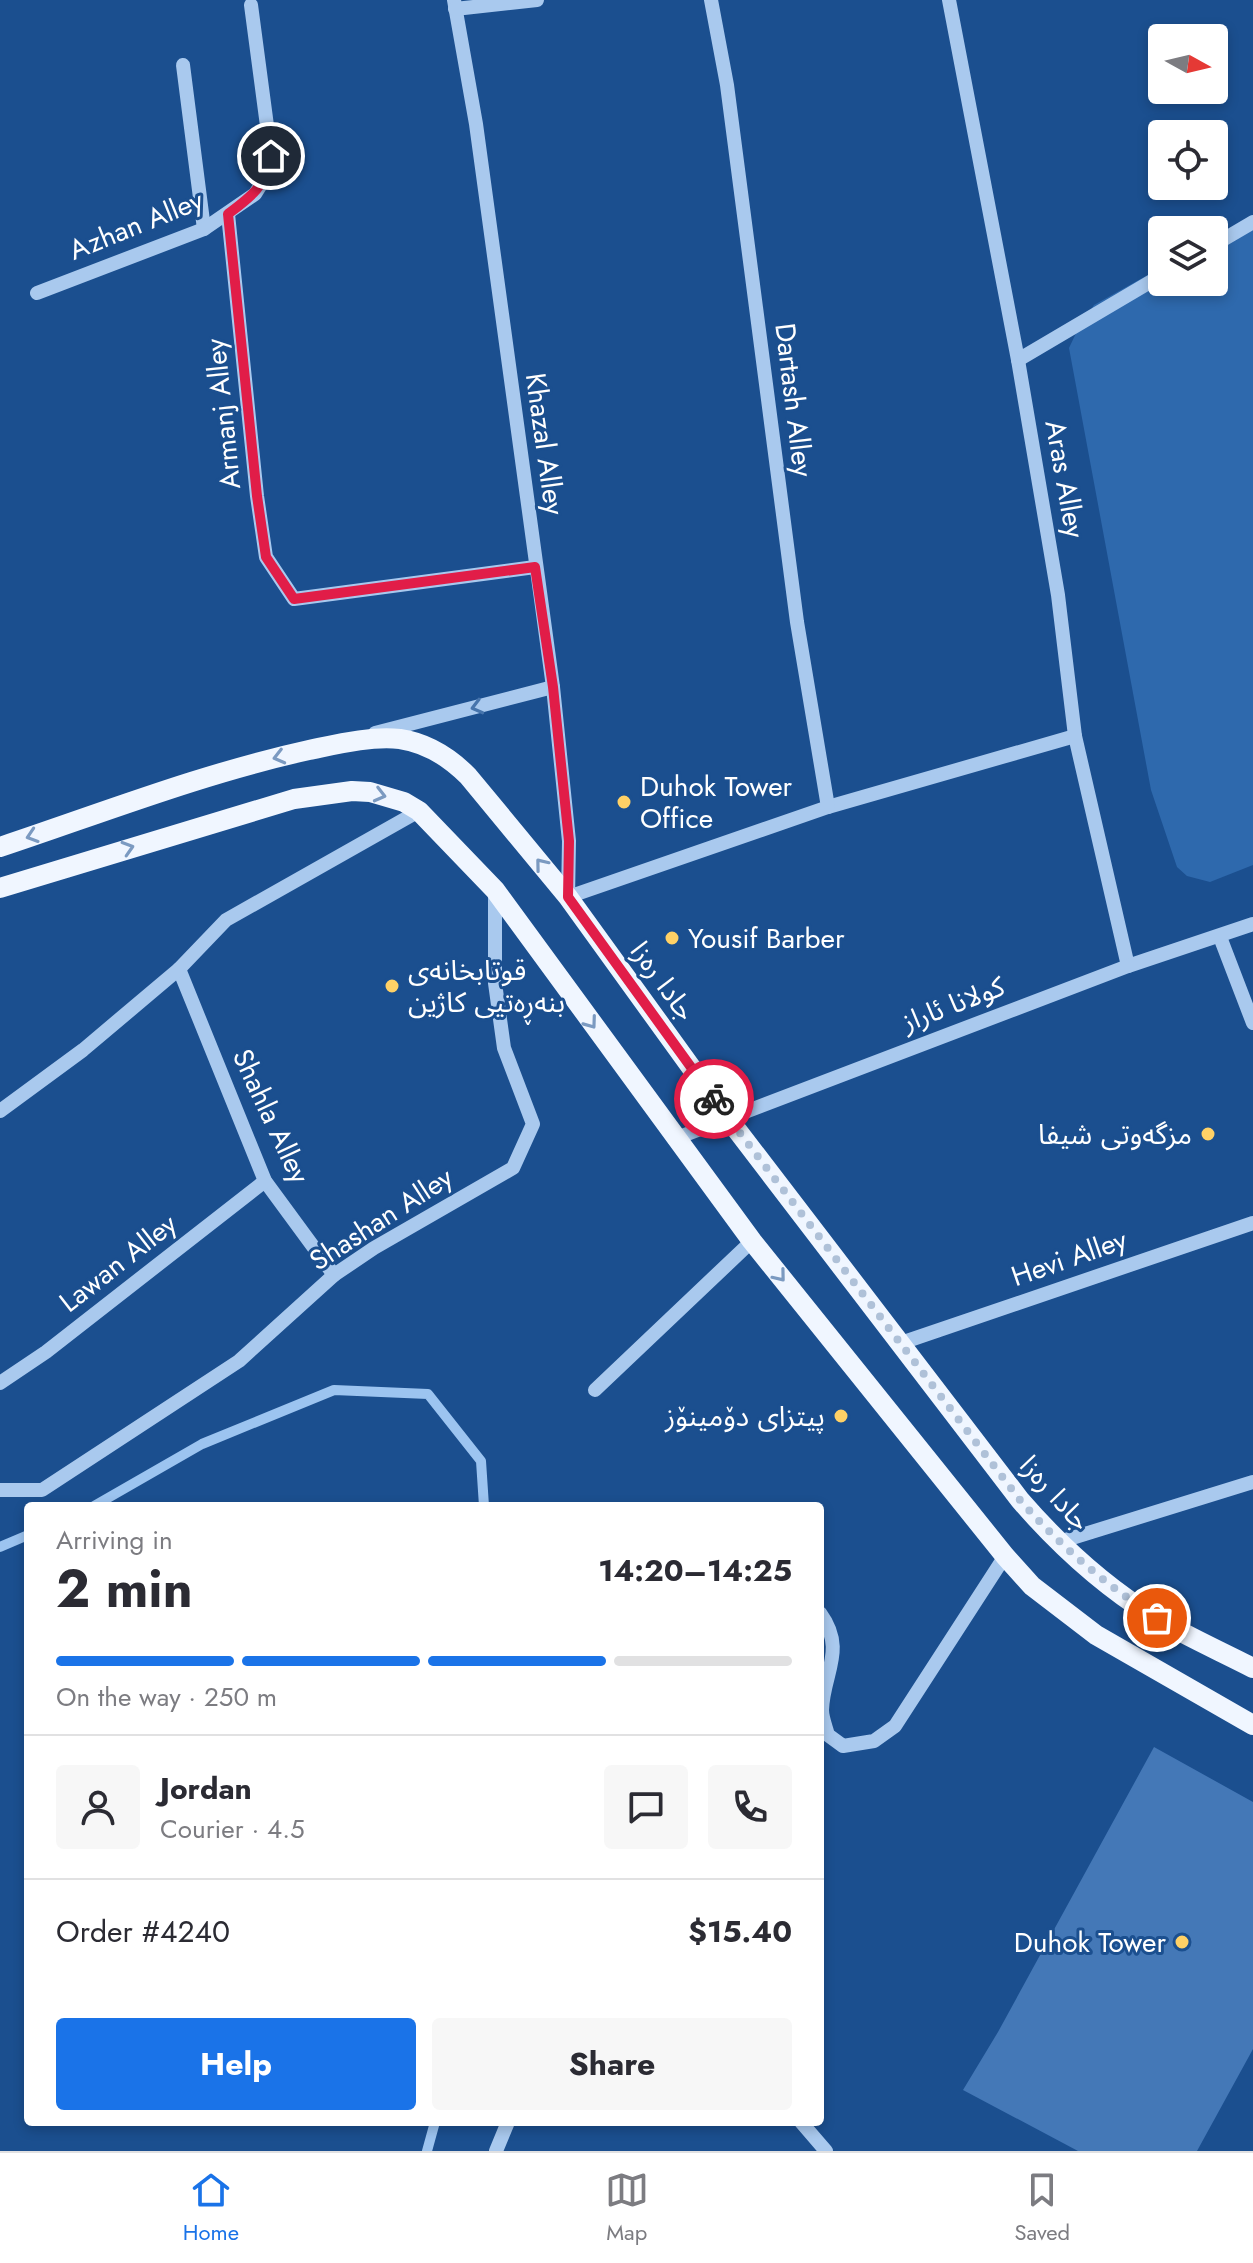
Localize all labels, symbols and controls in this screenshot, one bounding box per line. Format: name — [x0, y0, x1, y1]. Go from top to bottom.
north arrow — [1148, 24, 1228, 104]
map controls — [1148, 24, 1228, 296]
button: locate — [1148, 120, 1228, 200]
pin — [237, 122, 305, 190]
icon: home — [249, 134, 293, 178]
street label: Azhan Alley — [63, 179, 210, 271]
button: layers — [1148, 216, 1228, 296]
street label: Dartash Alley — [764, 321, 824, 480]
street label: Armanj Alley — [195, 336, 251, 491]
street label: Khazal Alley — [515, 370, 575, 518]
street label: Aras Alley — [1034, 417, 1096, 542]
one-way arrow — [471, 697, 485, 714]
one-way arrow — [273, 747, 287, 764]
place label: Duhok Tower Office — [640, 766, 793, 839]
one-way arrow — [372, 785, 386, 802]
marker: Duhok Tower Office — [615, 793, 633, 811]
one-way arrow — [26, 827, 39, 843]
one-way arrow — [121, 841, 135, 857]
one-way arrow — [536, 859, 551, 873]
place label: Yousif Barber — [688, 918, 845, 959]
marker: Yousif Barber — [663, 929, 681, 947]
street label: جادا ره‌زا — [620, 933, 706, 1029]
place label: قوتابخانەی بنەڕەتیی کاژین — [408, 950, 565, 1025]
street label: کولانا ئاراز — [895, 965, 1011, 1043]
marker: قوتابخانەی بنەڕەتیی کاژین — [383, 977, 401, 995]
one-way arrow — [581, 1014, 595, 1028]
street label: Shahla Alley — [222, 1042, 320, 1191]
courier — [674, 1059, 754, 1139]
icon: bike — [692, 1077, 736, 1121]
place label: مزگەوتی شیفا — [1038, 1114, 1192, 1155]
marker: مزگەوتی شیفا — [1199, 1125, 1217, 1143]
street label: Shashan Alley — [301, 1157, 461, 1281]
street label: Lawan Alley — [51, 1204, 186, 1322]
street label: Hevi Alley — [1006, 1219, 1133, 1297]
one-way arrow — [770, 1267, 784, 1282]
place label: پیتزای دۆمینۆز — [664, 1396, 825, 1437]
marker: پیتزای دۆمینۆز — [832, 1407, 850, 1425]
street label: جادا ره‌زا — [1010, 1446, 1100, 1540]
text: Arriving in — [56, 1521, 173, 1559]
text: 14:20–14:25 — [598, 1549, 792, 1592]
text: 2 min — [56, 1551, 193, 1627]
pin — [1123, 1584, 1191, 1652]
icon: bag — [1135, 1596, 1179, 1640]
text: On the way · 250 m — [56, 1678, 277, 1716]
button: person — [56, 1765, 140, 1849]
button: chat — [604, 1765, 688, 1849]
button: phone — [708, 1765, 792, 1849]
text: Jordan — [160, 1767, 252, 1810]
text: Courier · 4.5 — [160, 1810, 305, 1848]
text: Order #4240 — [56, 1910, 230, 1953]
text: $15.40 — [688, 1910, 792, 1953]
place label: Duhok Tower — [1014, 1922, 1166, 1963]
marker: Duhok Tower — [1173, 1933, 1191, 1951]
button: Help — [56, 2018, 416, 2110]
button: Share — [432, 2018, 792, 2110]
tab: Home — [183, 2168, 239, 2248]
tab: Map — [605, 2168, 649, 2248]
tab: Saved — [1014, 2168, 1070, 2248]

